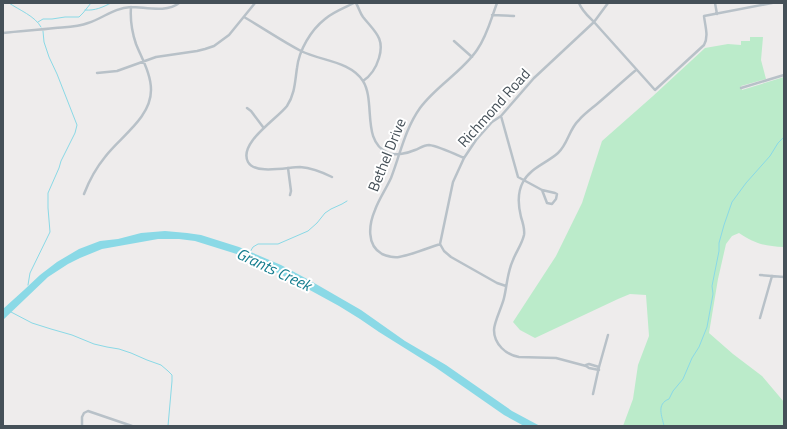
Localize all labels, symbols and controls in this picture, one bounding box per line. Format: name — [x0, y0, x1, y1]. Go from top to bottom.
street label: Richmond Road — [452, 63, 535, 152]
street label: Bethel Drive — [361, 115, 412, 195]
water label: Grants Creek — [233, 241, 317, 298]

